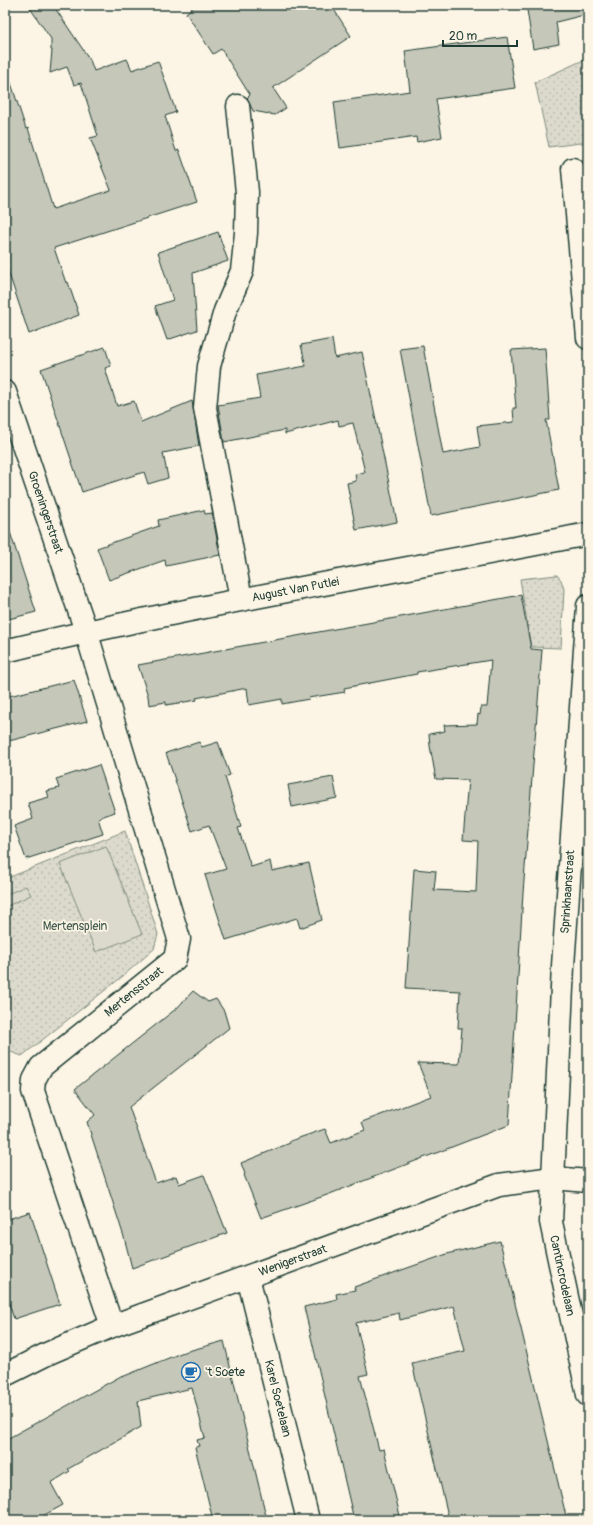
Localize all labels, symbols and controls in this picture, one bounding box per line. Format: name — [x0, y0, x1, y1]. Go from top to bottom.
scale bar — [443, 22, 517, 48]
text: 20 m — [449, 29, 478, 44]
street label: Groeningerstraat — [25, 469, 67, 556]
street label: August Van Putlei — [251, 574, 340, 605]
street label: Sprinkhaanstraat — [558, 849, 578, 934]
park label: Mertensplein — [43, 919, 107, 934]
street label: Mertensstraat — [102, 964, 167, 1020]
street label: Cantincrodelaan — [547, 1234, 578, 1318]
street label: Wenigerstraat — [257, 1241, 329, 1279]
street label: Karel Soetelaan — [261, 1358, 295, 1439]
cafe icon: 't Soete — [180, 1361, 202, 1383]
place label: 't Soete — [205, 1365, 245, 1380]

